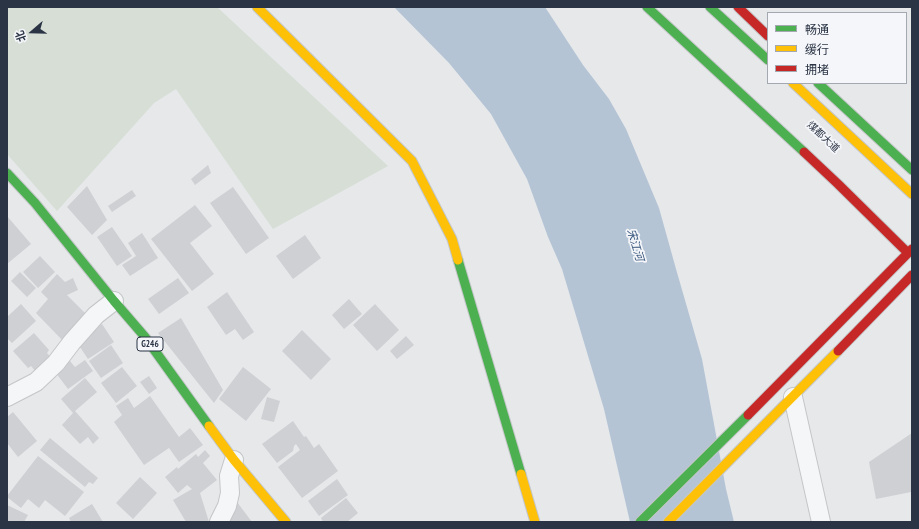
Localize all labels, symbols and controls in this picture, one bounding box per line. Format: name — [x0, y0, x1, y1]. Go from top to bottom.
north arrow — [12, 12, 52, 52]
legend — [767, 12, 907, 84]
text: 畅通 — [805, 22, 829, 37]
text: 北 — [12, 29, 29, 44]
text: 缓行 — [805, 42, 829, 57]
text: 拥堵 — [805, 62, 829, 77]
street label: 煤都大道 — [804, 119, 842, 155]
water label: 宋江河 — [624, 227, 646, 263]
road number: G246 — [137, 337, 163, 351]

